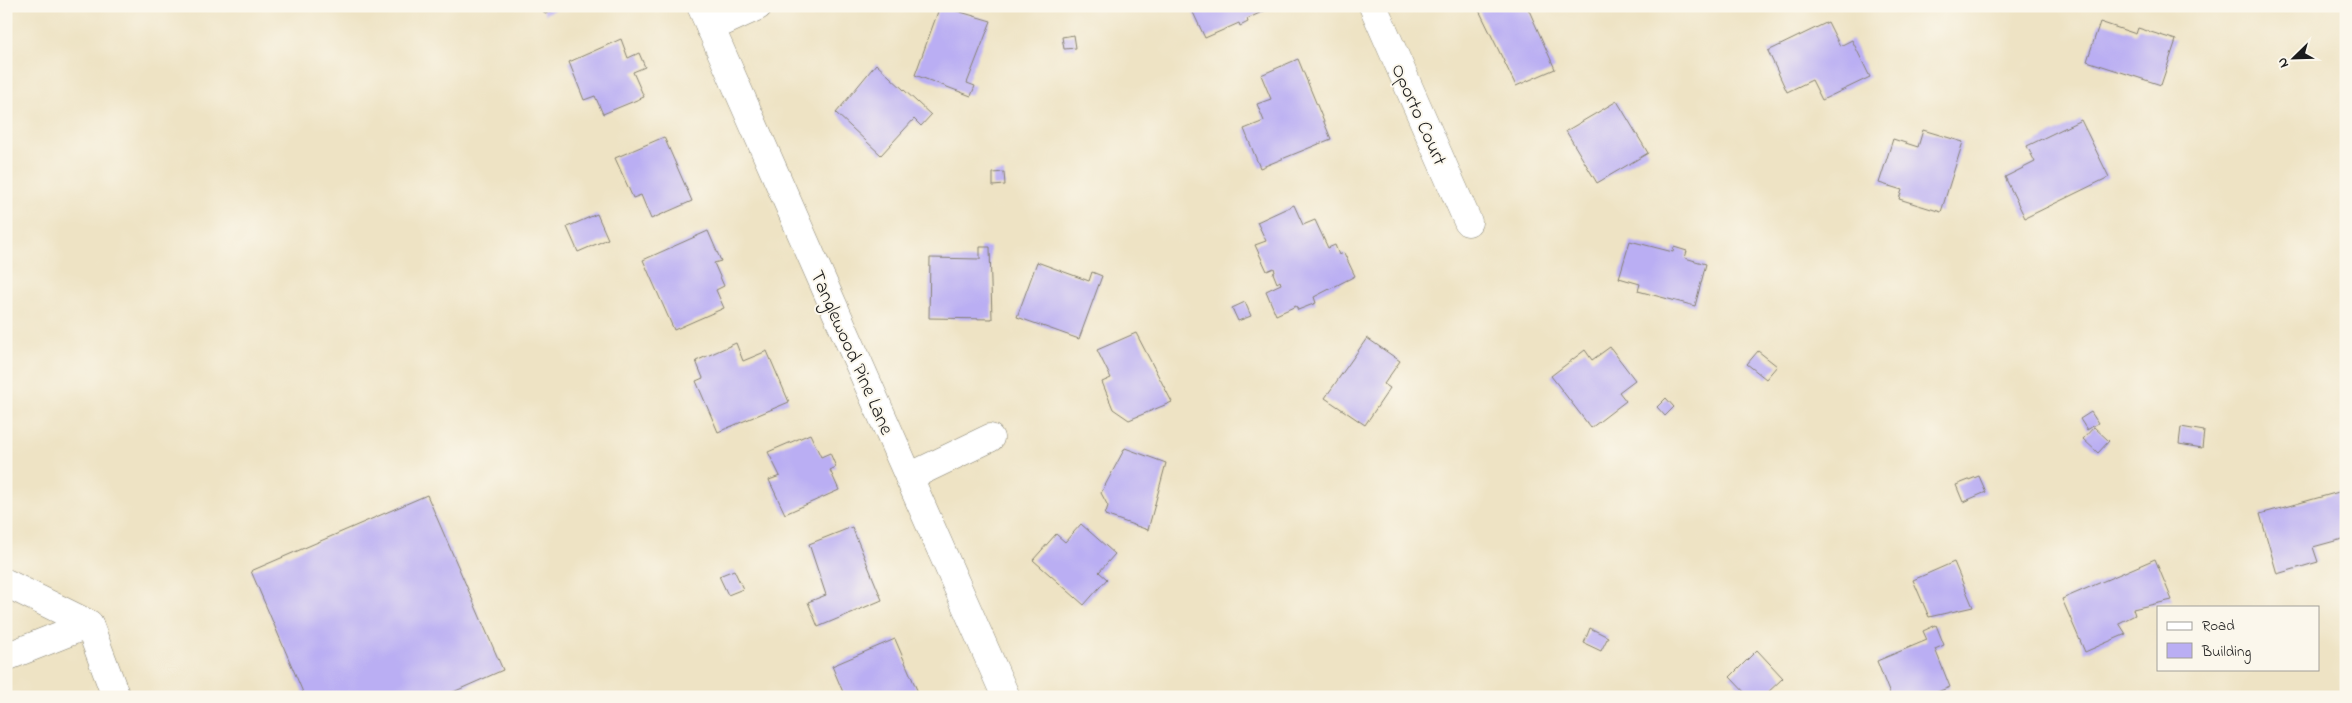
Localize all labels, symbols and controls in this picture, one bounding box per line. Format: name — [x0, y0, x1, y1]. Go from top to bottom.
north arrow — [2270, 32, 2320, 82]
text: N — [2272, 54, 2295, 71]
street label: Oporto Court — [1382, 60, 1453, 171]
street label: Tanglewood Pine Lane — [800, 266, 900, 440]
legend — [2157, 606, 2320, 670]
text: Road — [2202, 615, 2235, 637]
text: Building — [2201, 641, 2251, 664]

